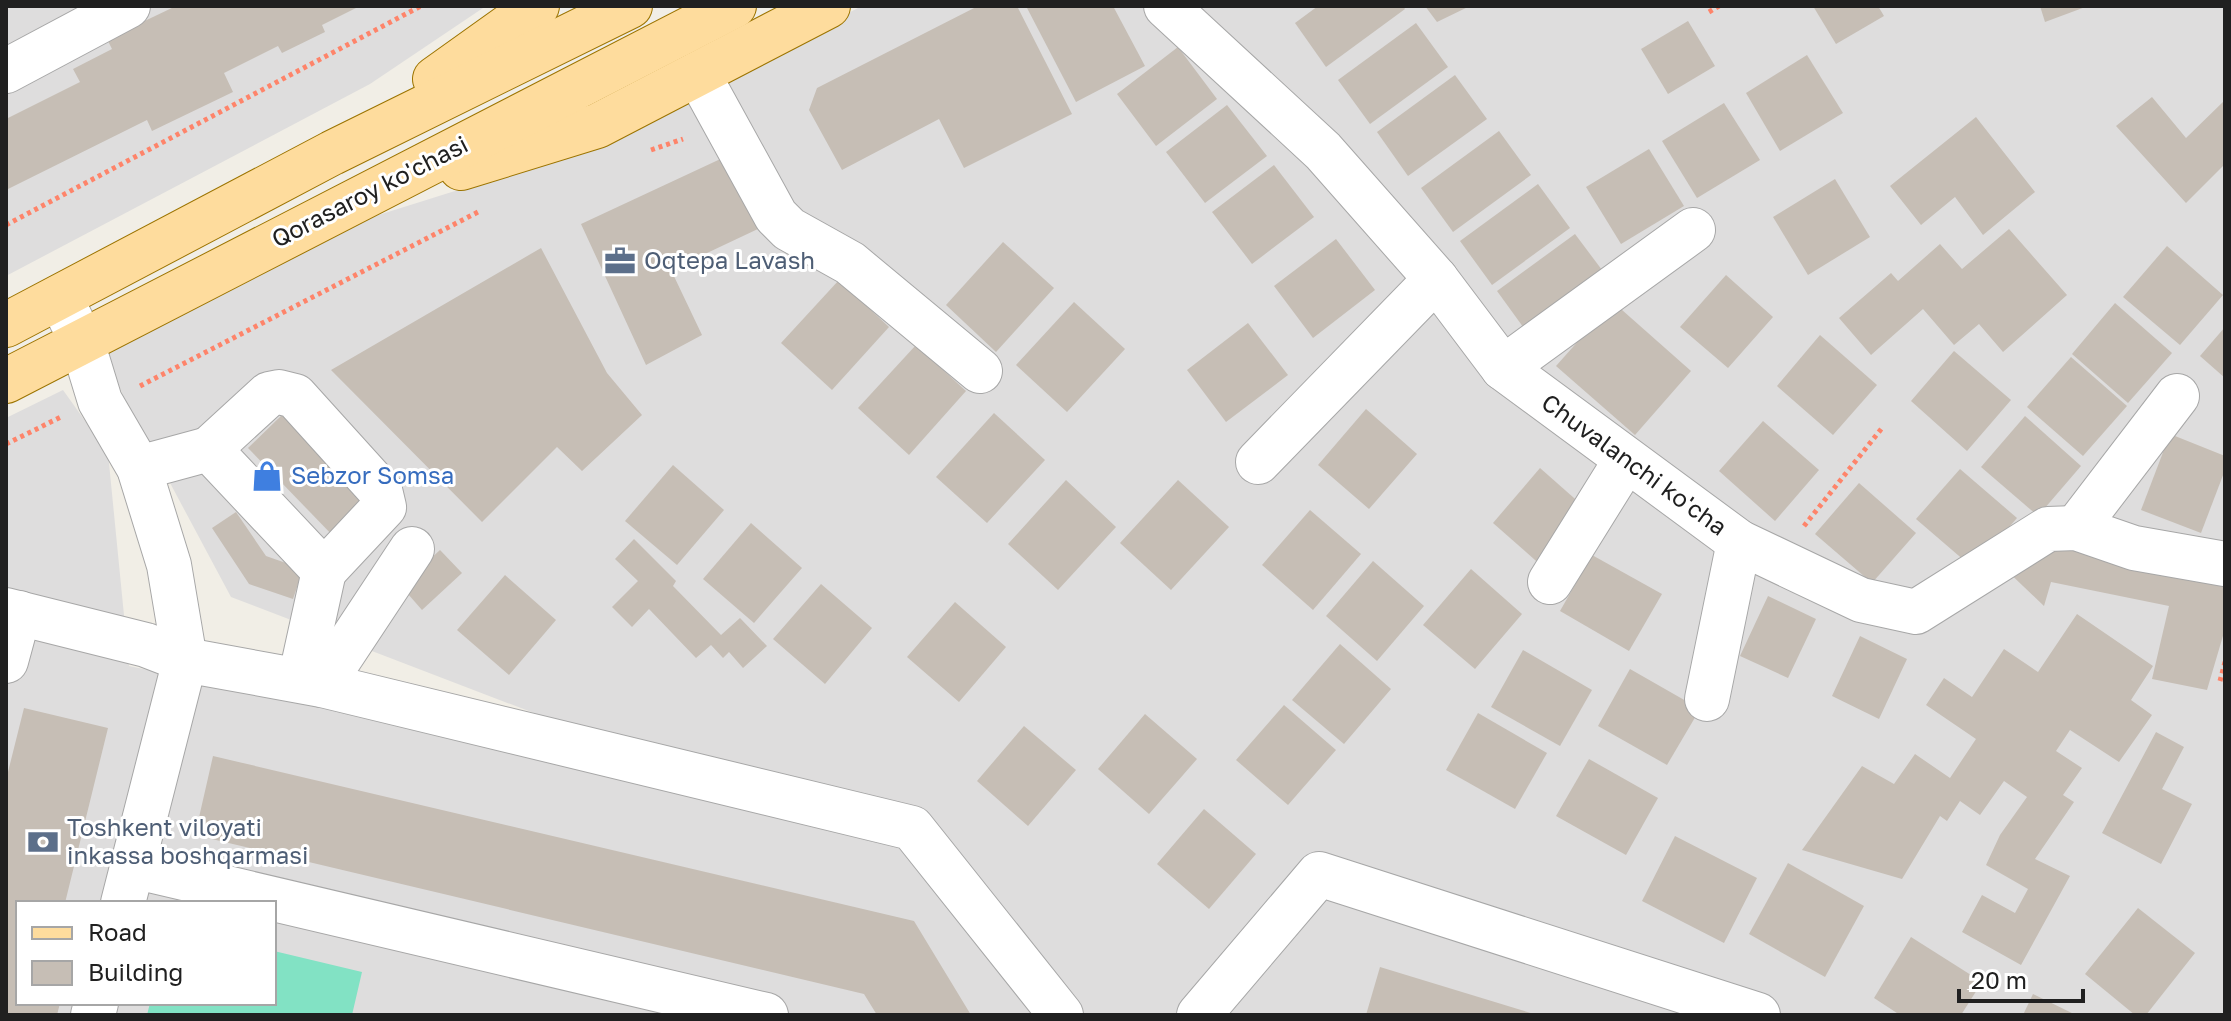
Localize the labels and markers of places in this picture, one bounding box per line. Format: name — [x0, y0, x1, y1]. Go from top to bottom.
office icon: Oqtepa Lavash — [603, 244, 637, 278]
place label: Oqtepa Lavash — [644, 245, 815, 274]
shop icon: Sebzor Somsa — [250, 459, 284, 493]
place label: Sebzor Somsa — [291, 460, 454, 489]
place label: Toshkent viloyati inkassa boshqarmasi — [67, 812, 308, 869]
bank icon: Toshkent viloyati inkassa boshqarmasi — [26, 825, 60, 859]

